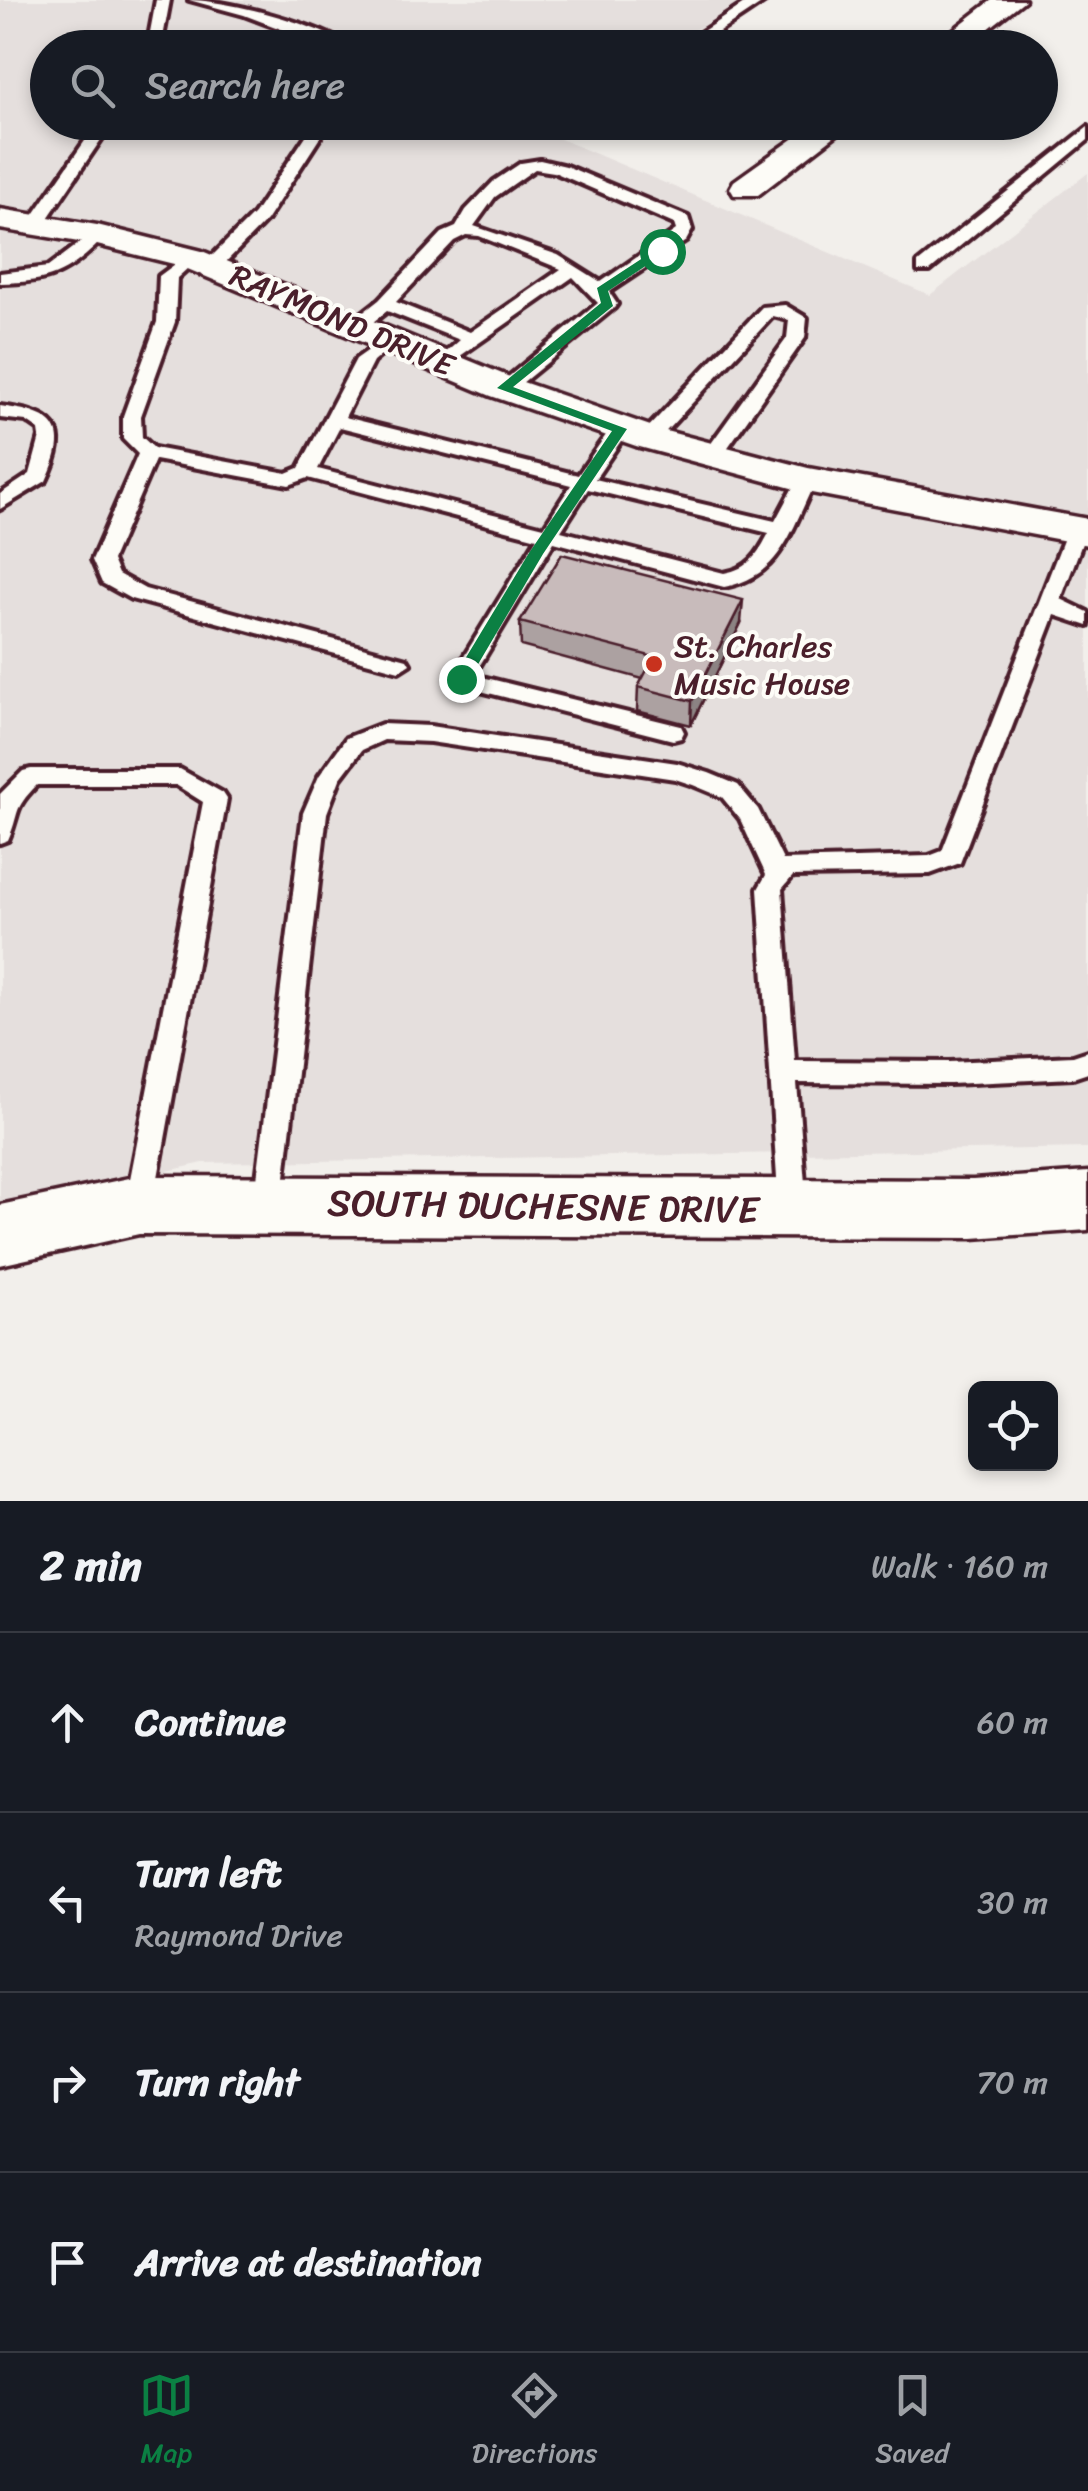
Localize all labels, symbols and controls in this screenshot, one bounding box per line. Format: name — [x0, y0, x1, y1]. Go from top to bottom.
search box — [30, 30, 1058, 140]
text: Search here — [145, 52, 345, 119]
icon: search — [65, 58, 120, 113]
route start — [640, 229, 686, 275]
street label: RAYMOND DRIVE — [220, 247, 465, 394]
place label: St. Charles Music House — [674, 618, 850, 712]
marker: St. Charles Music House — [643, 653, 665, 675]
route end — [439, 657, 485, 703]
street label: SOUTH DUCHESNE DRIVE — [327, 1169, 761, 1244]
map controls — [968, 1381, 1058, 1471]
button: locate — [968, 1381, 1058, 1471]
text: 2 min — [40, 1529, 142, 1603]
text: Walk · 160 m — [871, 1538, 1048, 1595]
text: Continue — [135, 1689, 286, 1756]
text: 60 m — [977, 1694, 1048, 1751]
icon: ahead — [40, 1695, 95, 1750]
text: Turn left — [135, 1840, 281, 1907]
text: 30 m — [977, 1874, 1048, 1931]
icon: left — [40, 1875, 95, 1930]
text: Raymond Drive — [135, 1907, 343, 1964]
text: Turn right — [135, 2049, 300, 2116]
text: 70 m — [977, 2054, 1048, 2111]
icon: right — [40, 2055, 95, 2110]
text: Arrive at destination — [135, 2229, 482, 2296]
icon: arrive — [40, 2235, 95, 2290]
tab: Map — [139, 2368, 194, 2477]
tab: Directions — [472, 2368, 597, 2477]
tab: Saved — [875, 2368, 949, 2477]

